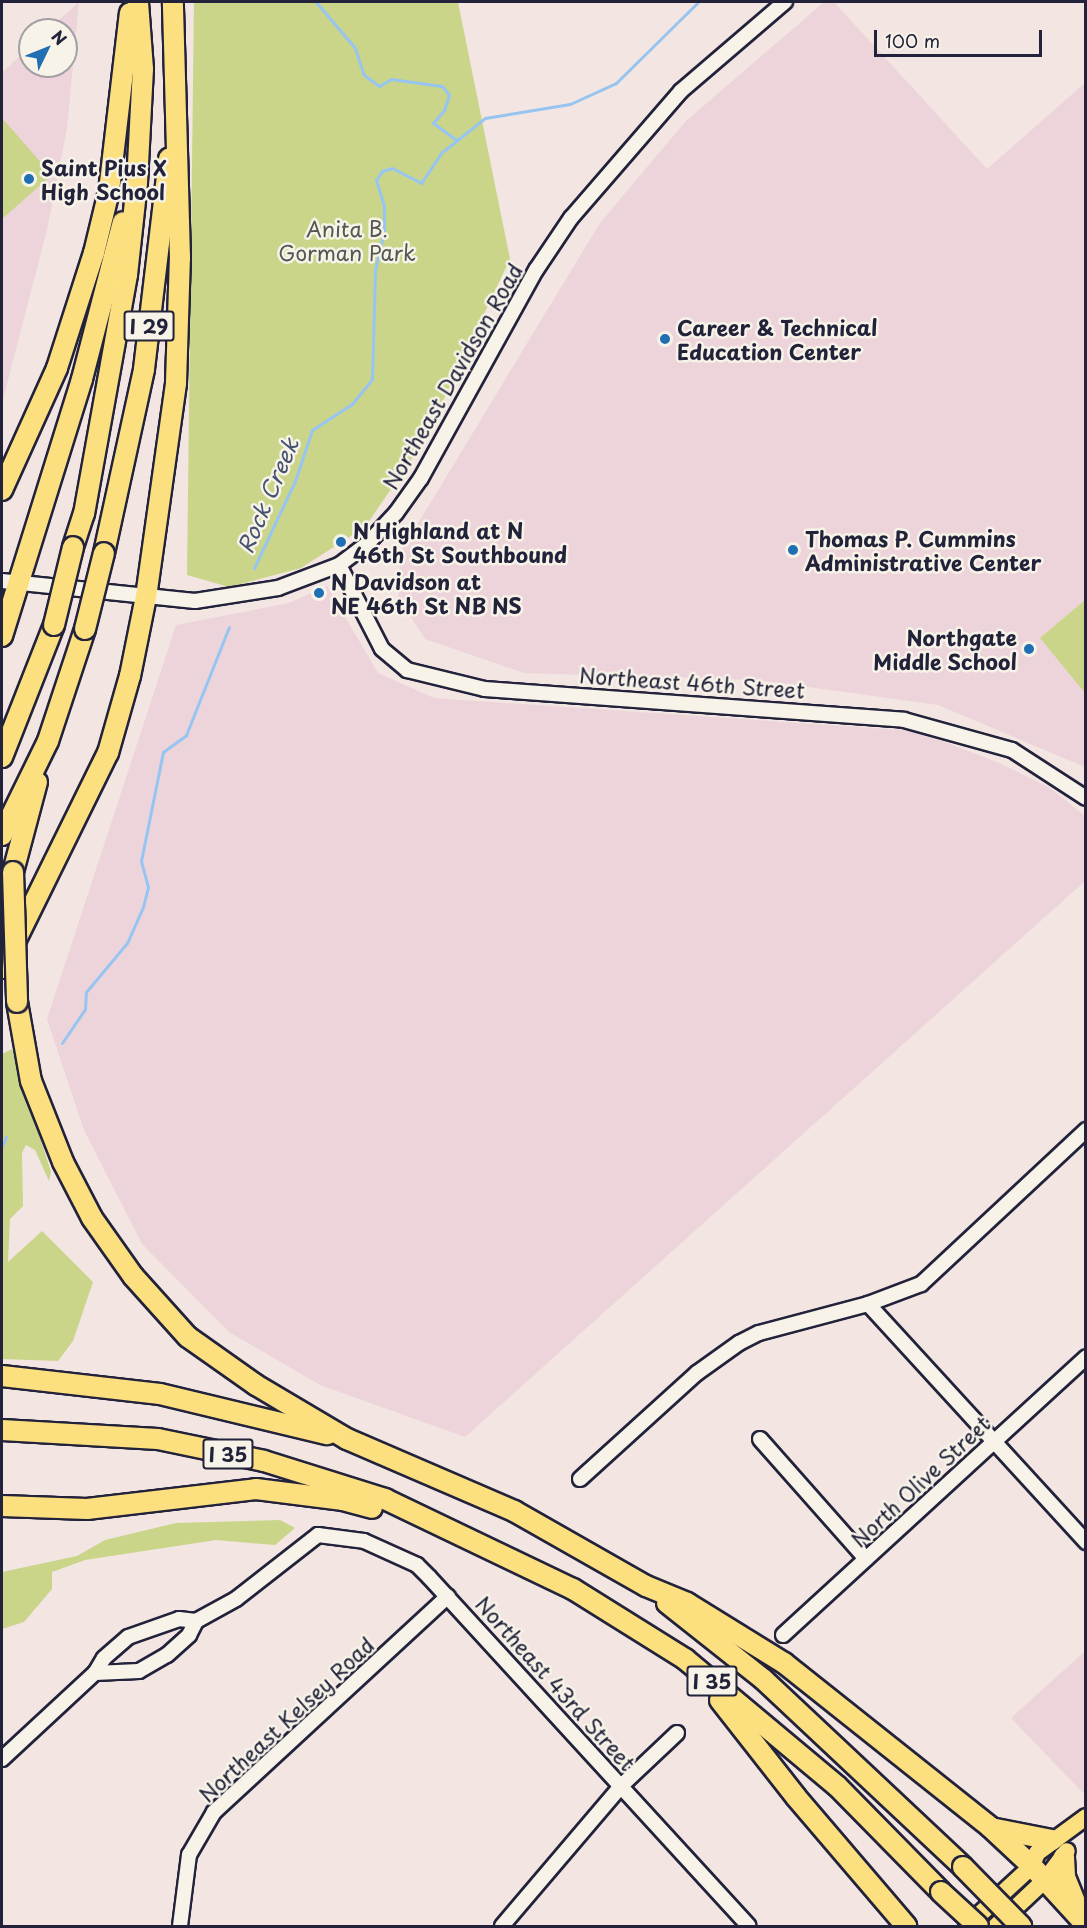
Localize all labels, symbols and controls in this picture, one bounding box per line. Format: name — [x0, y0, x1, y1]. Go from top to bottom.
north arrow — [18, 18, 78, 78]
scale bar — [877, 18, 1045, 56]
text: N — [47, 24, 73, 50]
text: 100 m — [885, 27, 940, 54]
place label: Saint Pius X High School — [41, 154, 168, 204]
marker: Saint Pius X High School — [22, 172, 36, 186]
park label: Anita B. Gorman Park — [279, 215, 415, 265]
street label: Northeast Davidson Road — [377, 259, 527, 493]
road number: I 29 — [124, 309, 174, 343]
place label: Career & Technical Education Center — [677, 314, 879, 364]
marker: Career & Technical Education Center — [658, 332, 672, 346]
water label: Rock Creek — [231, 434, 303, 556]
place label: N Highland at N 46th St Southbound — [353, 517, 567, 567]
place label: Thomas P. Cummins Administrative Center — [805, 525, 1042, 575]
marker: N Highland at N 46th St Southbound — [334, 535, 348, 549]
marker: Thomas P. Cummins Administrative Center — [786, 543, 800, 557]
place label: N Davidson at NE 46th St NB NS — [331, 568, 523, 618]
marker: N Davidson at NE 46th St NB NS — [312, 586, 326, 600]
place label: Northgate Middle School — [871, 624, 1017, 674]
marker: Northgate Middle School — [1022, 642, 1036, 656]
street label: Northeast 46th Street — [578, 662, 806, 702]
street label: North Olive Street — [844, 1409, 996, 1553]
road number: I 35 — [202, 1437, 254, 1471]
street label: Northeast 43rd Street — [471, 1591, 641, 1775]
street label: Northeast Kelsey Road — [194, 1632, 378, 1806]
road number: I 35 — [686, 1664, 738, 1698]

